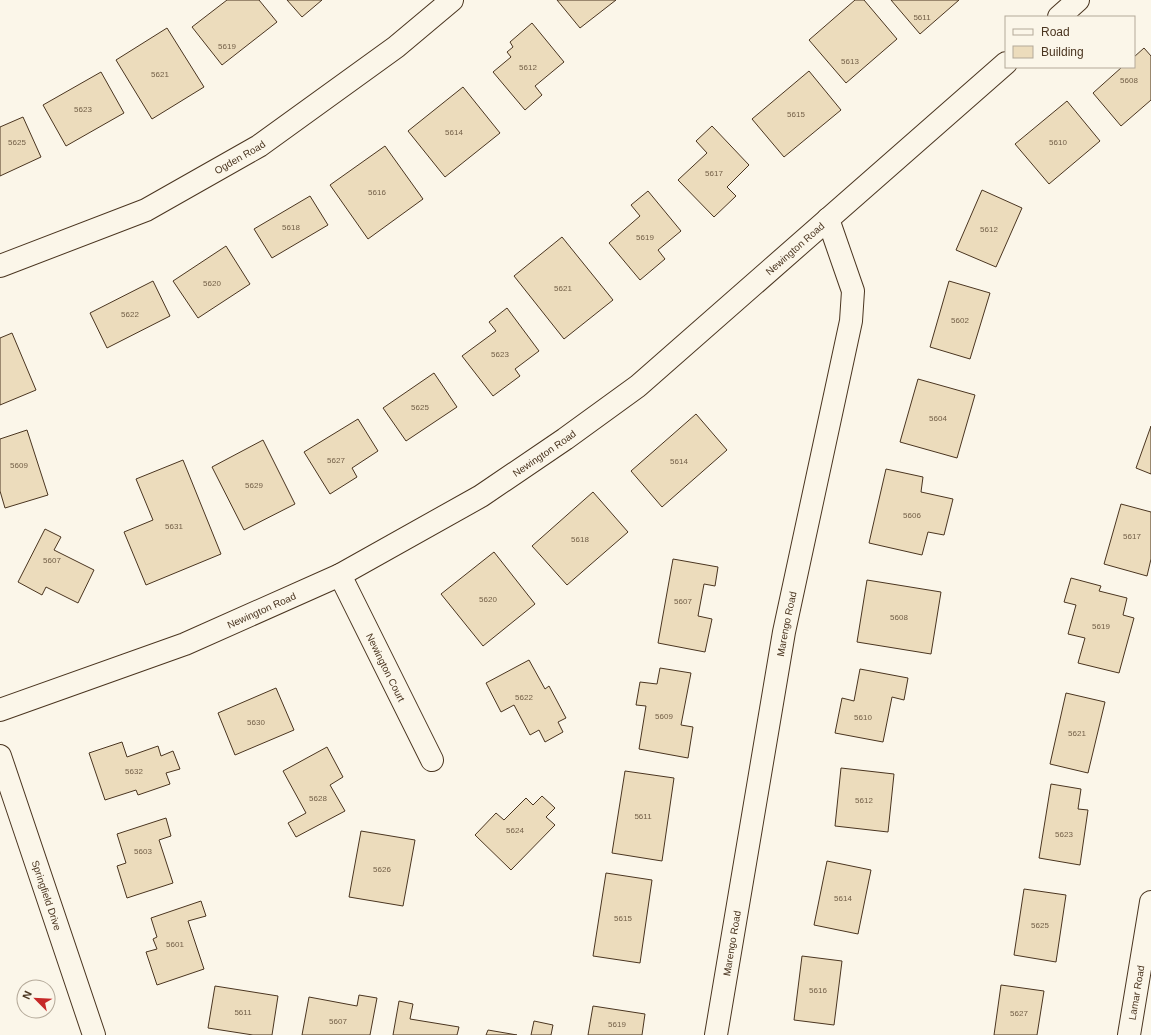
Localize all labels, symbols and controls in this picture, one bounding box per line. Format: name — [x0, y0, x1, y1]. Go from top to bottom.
house number: 5611 — [913, 13, 931, 22]
legend — [1005, 16, 1135, 68]
text: Road — [1041, 25, 1070, 39]
house number: 5619 — [218, 42, 236, 51]
text: Building — [1041, 45, 1084, 59]
house number: 5613 — [841, 57, 859, 66]
house number: 5612 — [519, 63, 537, 72]
house number: 5621 — [151, 70, 169, 79]
house number: 5608 — [1120, 76, 1138, 85]
house number: 5623 — [74, 105, 92, 114]
house number: 5615 — [787, 110, 805, 119]
house number: 5614 — [445, 128, 463, 137]
house number: 5625 — [8, 138, 26, 147]
street label: Ogden Road — [212, 138, 267, 176]
house number: 5610 — [1049, 138, 1067, 147]
house number: 5617 — [705, 169, 723, 178]
house number: 5616 — [368, 188, 386, 197]
street label: Newington Road — [763, 220, 826, 277]
house number: 5618 — [282, 223, 300, 232]
house number: 5612 — [980, 225, 998, 234]
house number: 5619 — [636, 233, 654, 242]
house number: 5620 — [203, 279, 221, 288]
house number: 5621 — [554, 284, 572, 293]
house number: 5622 — [121, 310, 139, 319]
house number: 5602 — [951, 316, 969, 325]
house number: 5623 — [491, 350, 509, 359]
house number: 5625 — [411, 403, 429, 412]
house number: 5604 — [929, 414, 947, 423]
street label: Newington Road — [510, 428, 578, 478]
house number: 5627 — [327, 456, 345, 465]
house number: 5614 — [670, 457, 688, 466]
house number: 5609 — [10, 461, 28, 470]
house number: 5629 — [245, 481, 263, 490]
house number: 5606 — [903, 511, 921, 520]
house number: 5631 — [165, 522, 183, 531]
house number: 5617 — [1123, 532, 1141, 541]
house number: 5618 — [571, 535, 589, 544]
house number: 5607 — [43, 556, 61, 565]
street label: Newington Road — [225, 590, 297, 630]
street label: Marengo Road — [774, 590, 798, 657]
house number: 5620 — [479, 595, 497, 604]
house number: 5607 — [674, 597, 692, 606]
house number: 5608 — [890, 613, 908, 622]
house number: 5619 — [1092, 622, 1110, 631]
street label: Newington Court — [364, 631, 407, 703]
house number: 5622 — [515, 693, 533, 702]
house number: 5609 — [655, 712, 673, 721]
house number: 5610 — [854, 713, 872, 722]
house number: 5630 — [247, 718, 265, 727]
house number: 5621 — [1068, 729, 1086, 738]
house number: 5632 — [125, 767, 143, 776]
house number: 5628 — [309, 794, 327, 803]
house number: 5612 — [855, 796, 873, 805]
house number: 5611 — [634, 812, 652, 821]
house number: 5624 — [506, 826, 524, 835]
house number: 5623 — [1055, 830, 1073, 839]
house number: 5603 — [134, 847, 152, 856]
street label: Springfield Drive — [30, 859, 64, 932]
house number: 5626 — [373, 865, 391, 874]
house number: 5614 — [834, 894, 852, 903]
street label: Marengo Road — [721, 910, 742, 977]
house number: 5615 — [614, 914, 632, 923]
house number: 5625 — [1031, 921, 1049, 930]
house number: 5601 — [166, 940, 184, 949]
street label: Lamar Road — [1126, 965, 1146, 1021]
north arrow — [16, 979, 56, 1019]
house number: 5616 — [809, 986, 827, 995]
text: N — [20, 989, 34, 1001]
house number: 5611 — [234, 1008, 252, 1017]
house number: 5627 — [1010, 1009, 1028, 1018]
house number: 5607 — [329, 1017, 347, 1026]
house number: 5619 — [608, 1020, 626, 1029]

